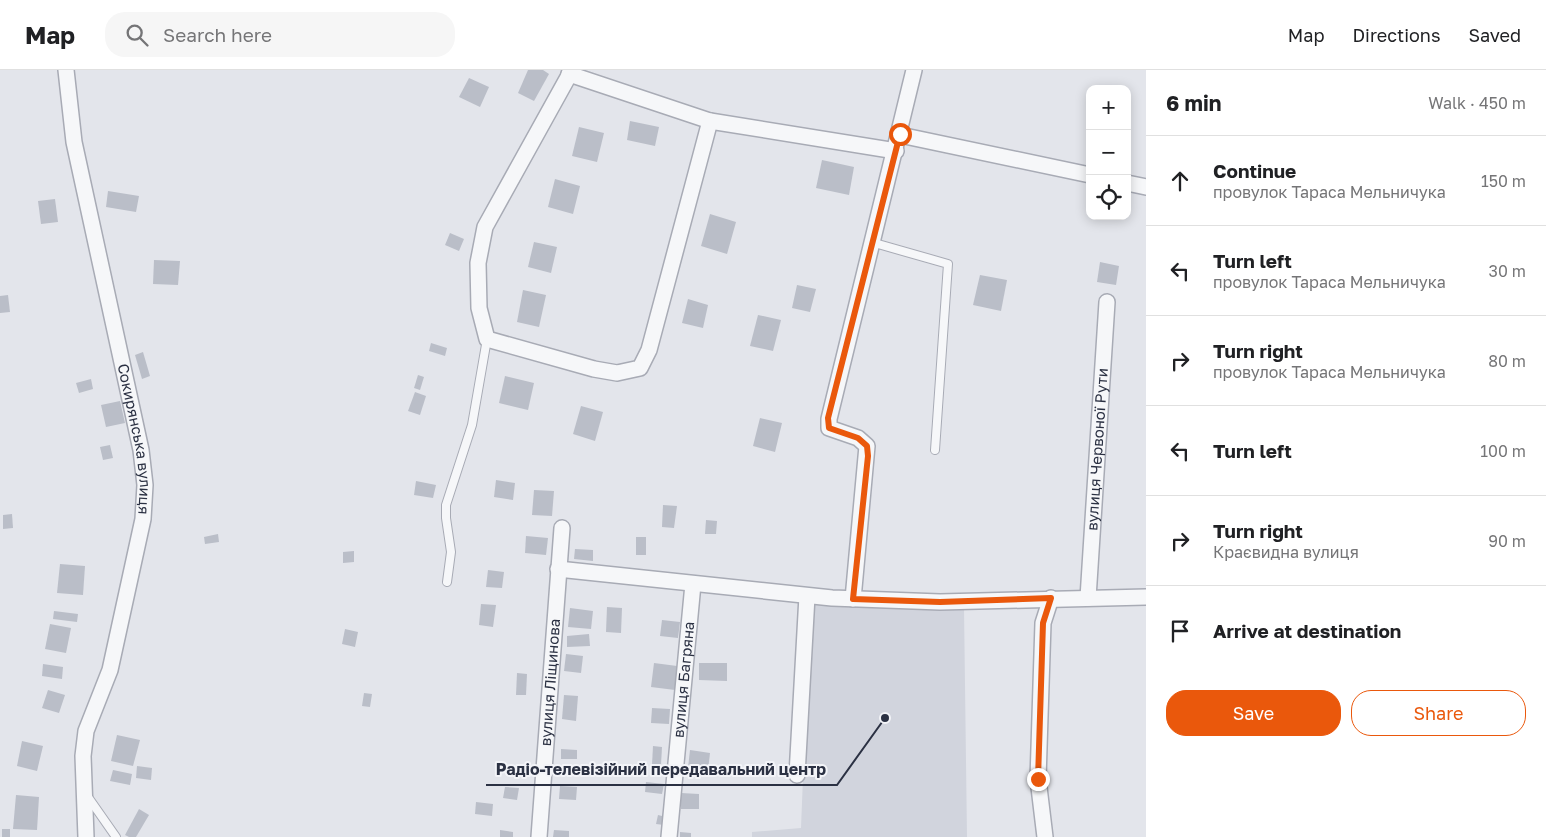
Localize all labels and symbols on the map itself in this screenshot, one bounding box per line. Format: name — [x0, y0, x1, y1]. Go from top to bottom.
route start — [889, 123, 912, 146]
street label: Сокирянська вулиця — [114, 362, 155, 515]
street label: вулиця Червоної Рути — [1082, 367, 1111, 531]
street label: вулиця Ліщинова — [536, 618, 563, 747]
street label: вулиця Багряна — [668, 621, 697, 739]
callout: Радіо-телевізійний передавальний центр — [486, 754, 837, 785]
text: Радіо-телевізійний передавальний центр — [496, 759, 826, 779]
route end — [1027, 768, 1050, 791]

